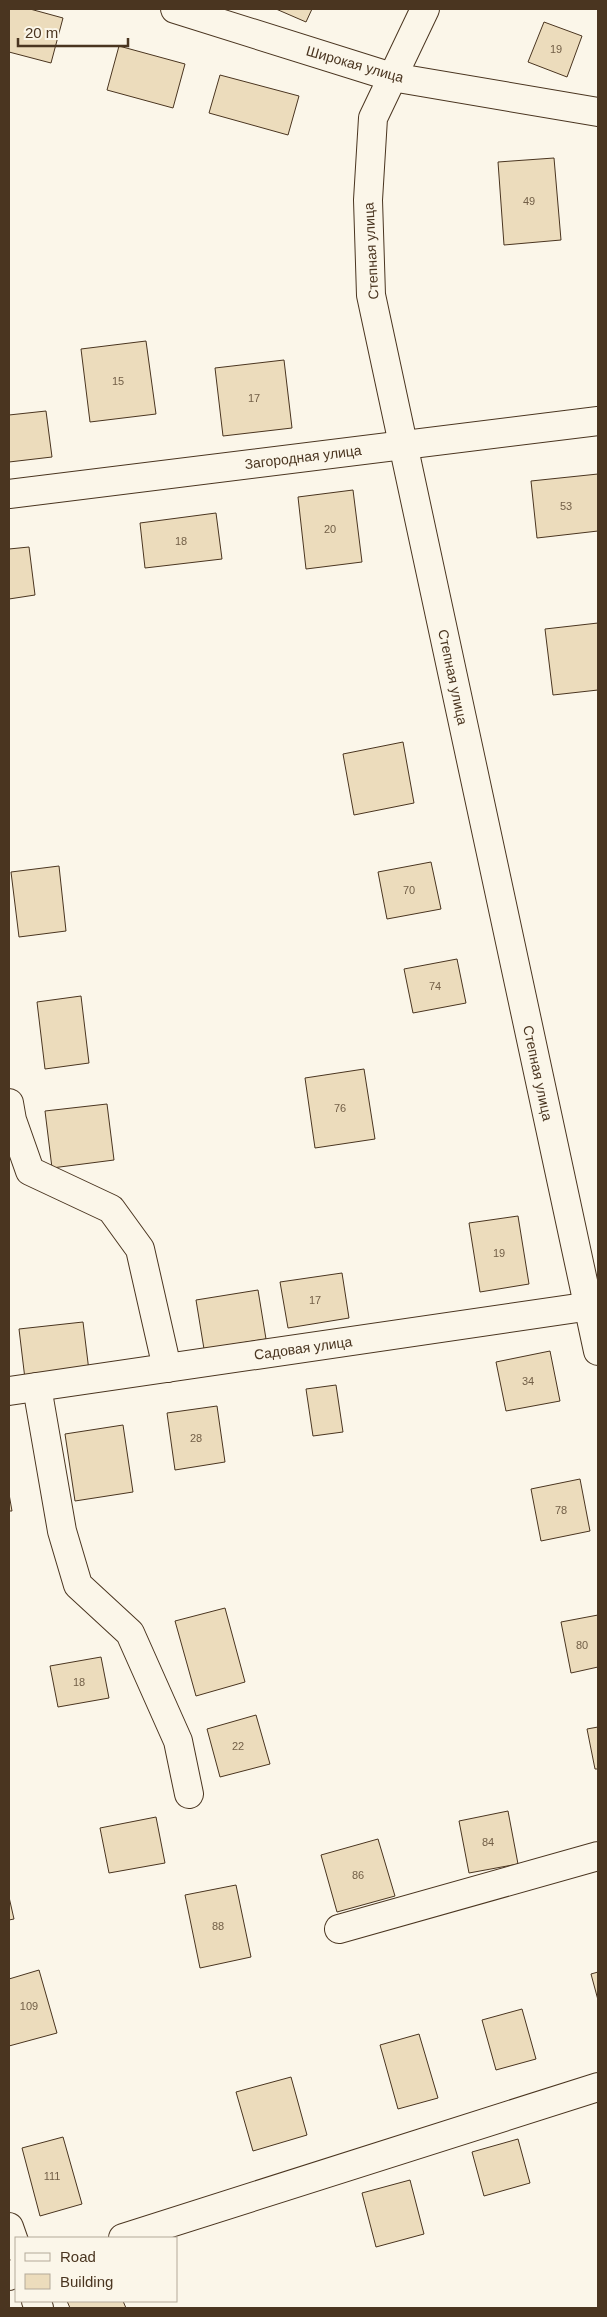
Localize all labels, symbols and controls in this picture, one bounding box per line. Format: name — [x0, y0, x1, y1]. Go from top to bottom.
scale bar — [18, 15, 128, 47]
text: 20 m — [25, 24, 58, 41]
street label: Широкая улица — [305, 42, 406, 86]
house number: 19 — [550, 43, 562, 55]
house number: 49 — [523, 195, 535, 207]
street label: Степная улица — [360, 202, 382, 300]
house number: 15 — [112, 375, 124, 387]
house number: 17 — [248, 392, 260, 404]
street label: Загородная улица — [244, 442, 363, 472]
house number: 53 — [560, 500, 572, 512]
house number: 20 — [324, 523, 336, 535]
house number: 18 — [175, 535, 187, 547]
street label: Степная улица — [435, 628, 471, 726]
house number: 70 — [403, 884, 415, 896]
house number: 74 — [429, 980, 441, 992]
street label: Степная улица — [520, 1024, 556, 1122]
house number: 76 — [334, 1102, 346, 1114]
house number: 19 — [493, 1247, 505, 1259]
house number: 17 — [309, 1294, 321, 1306]
street label: Садовая улица — [253, 1333, 353, 1363]
house number: 34 — [522, 1375, 534, 1387]
house number: 28 — [190, 1432, 202, 1444]
house number: 78 — [555, 1504, 567, 1516]
house number: 80 — [576, 1639, 588, 1651]
house number: 18 — [73, 1676, 85, 1688]
house number: 22 — [232, 1740, 244, 1752]
house number: 84 — [482, 1836, 494, 1848]
house number: 86 — [352, 1869, 364, 1881]
house number: 88 — [212, 1920, 224, 1932]
house number: 109 — [20, 2000, 38, 2012]
house number: 111 — [44, 2170, 60, 2182]
legend — [15, 2237, 178, 2302]
text: Road — [60, 2248, 96, 2265]
text: Building — [60, 2273, 113, 2290]

